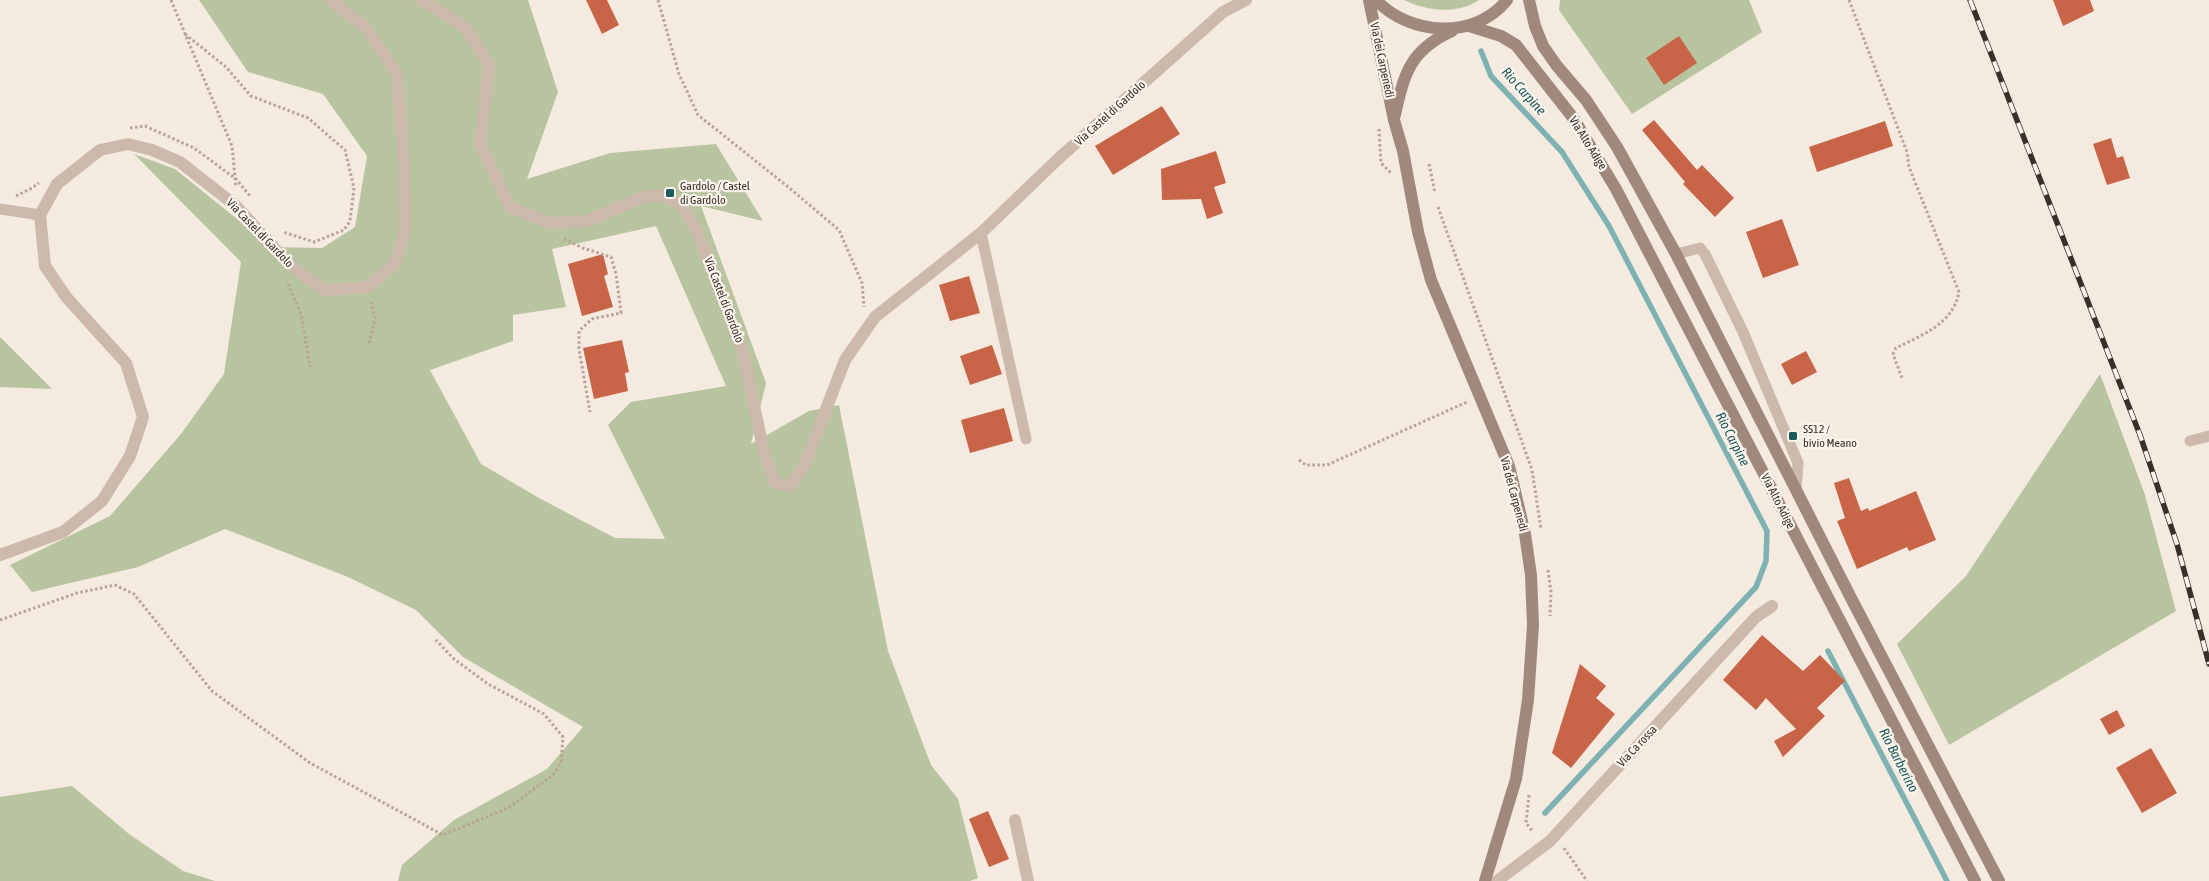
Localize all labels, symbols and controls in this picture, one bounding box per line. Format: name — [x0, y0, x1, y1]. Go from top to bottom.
street label: Via dei Carpenedi — [1367, 21, 1397, 99]
water label: Rio Carpine — [1498, 64, 1550, 118]
street label: Via Castel di Gardolo — [1072, 77, 1148, 148]
street label: Via Alto Adige — [1566, 114, 1610, 172]
place label: Gardolo / Castel di Gardolo — [680, 179, 751, 207]
marker: Gardolo / Castel di Gardolo — [664, 187, 676, 199]
street label: Via Castel di Gardolo — [224, 196, 297, 271]
street label: Via Castel di Gardolo — [701, 255, 747, 345]
water label: Rio Carpine — [1713, 409, 1753, 469]
place label: SS12 / bivio Meano — [1803, 422, 1857, 450]
marker: SS12 / bivio Meano — [1787, 430, 1799, 442]
street label: Via dei Carpenedi — [1497, 455, 1531, 533]
street label: Via Alto Adige — [1758, 471, 1798, 531]
street label: Via Ca rossa — [1614, 722, 1660, 770]
water label: Rio Barberino — [1876, 725, 1922, 795]

